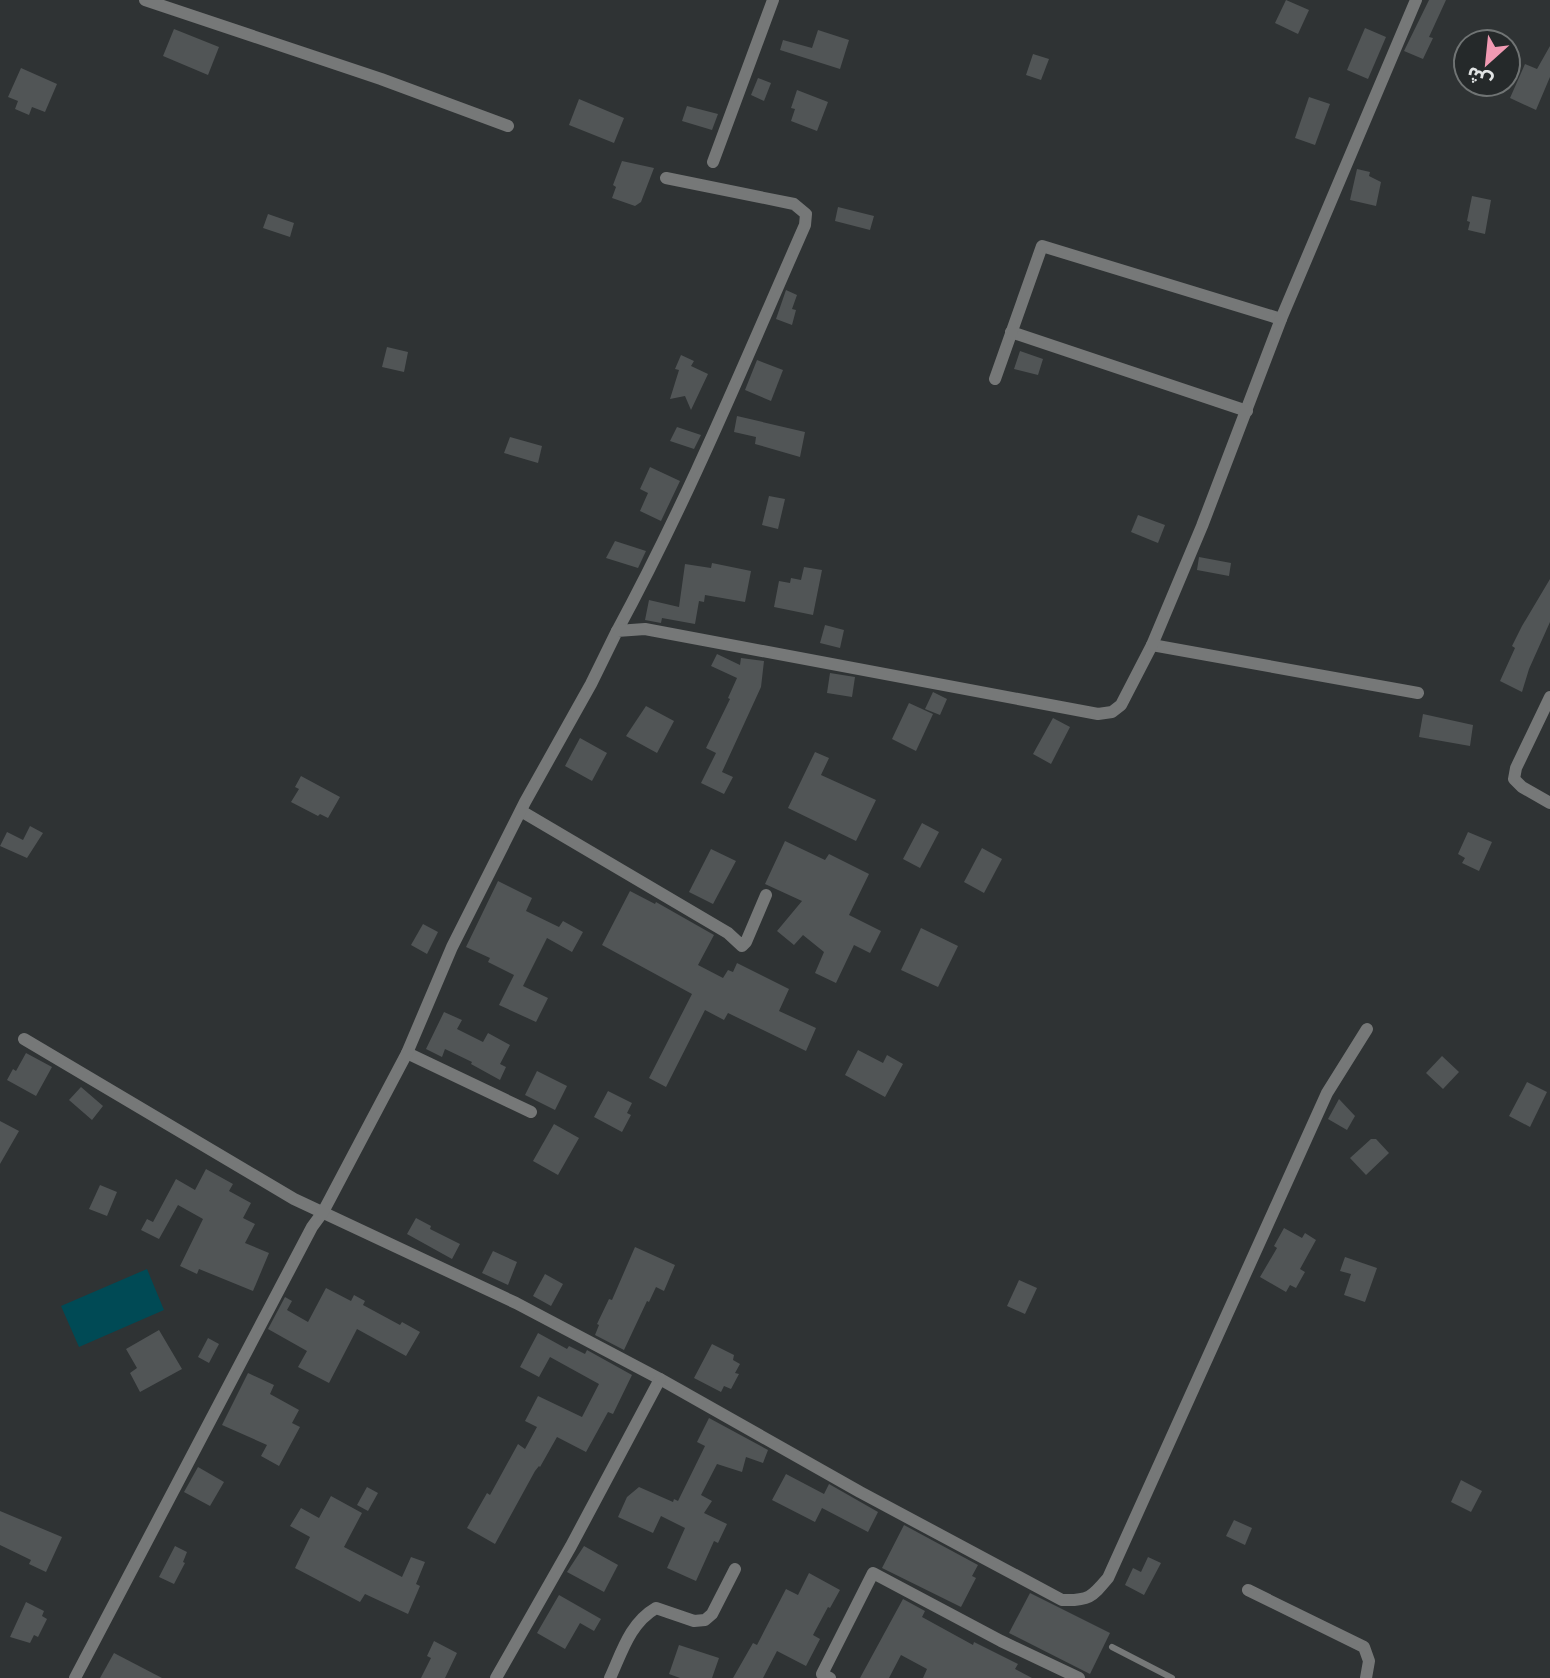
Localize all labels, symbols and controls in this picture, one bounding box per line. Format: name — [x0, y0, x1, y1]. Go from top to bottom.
north arrow — [1452, 28, 1522, 98]
text: ش — [1462, 60, 1497, 96]

